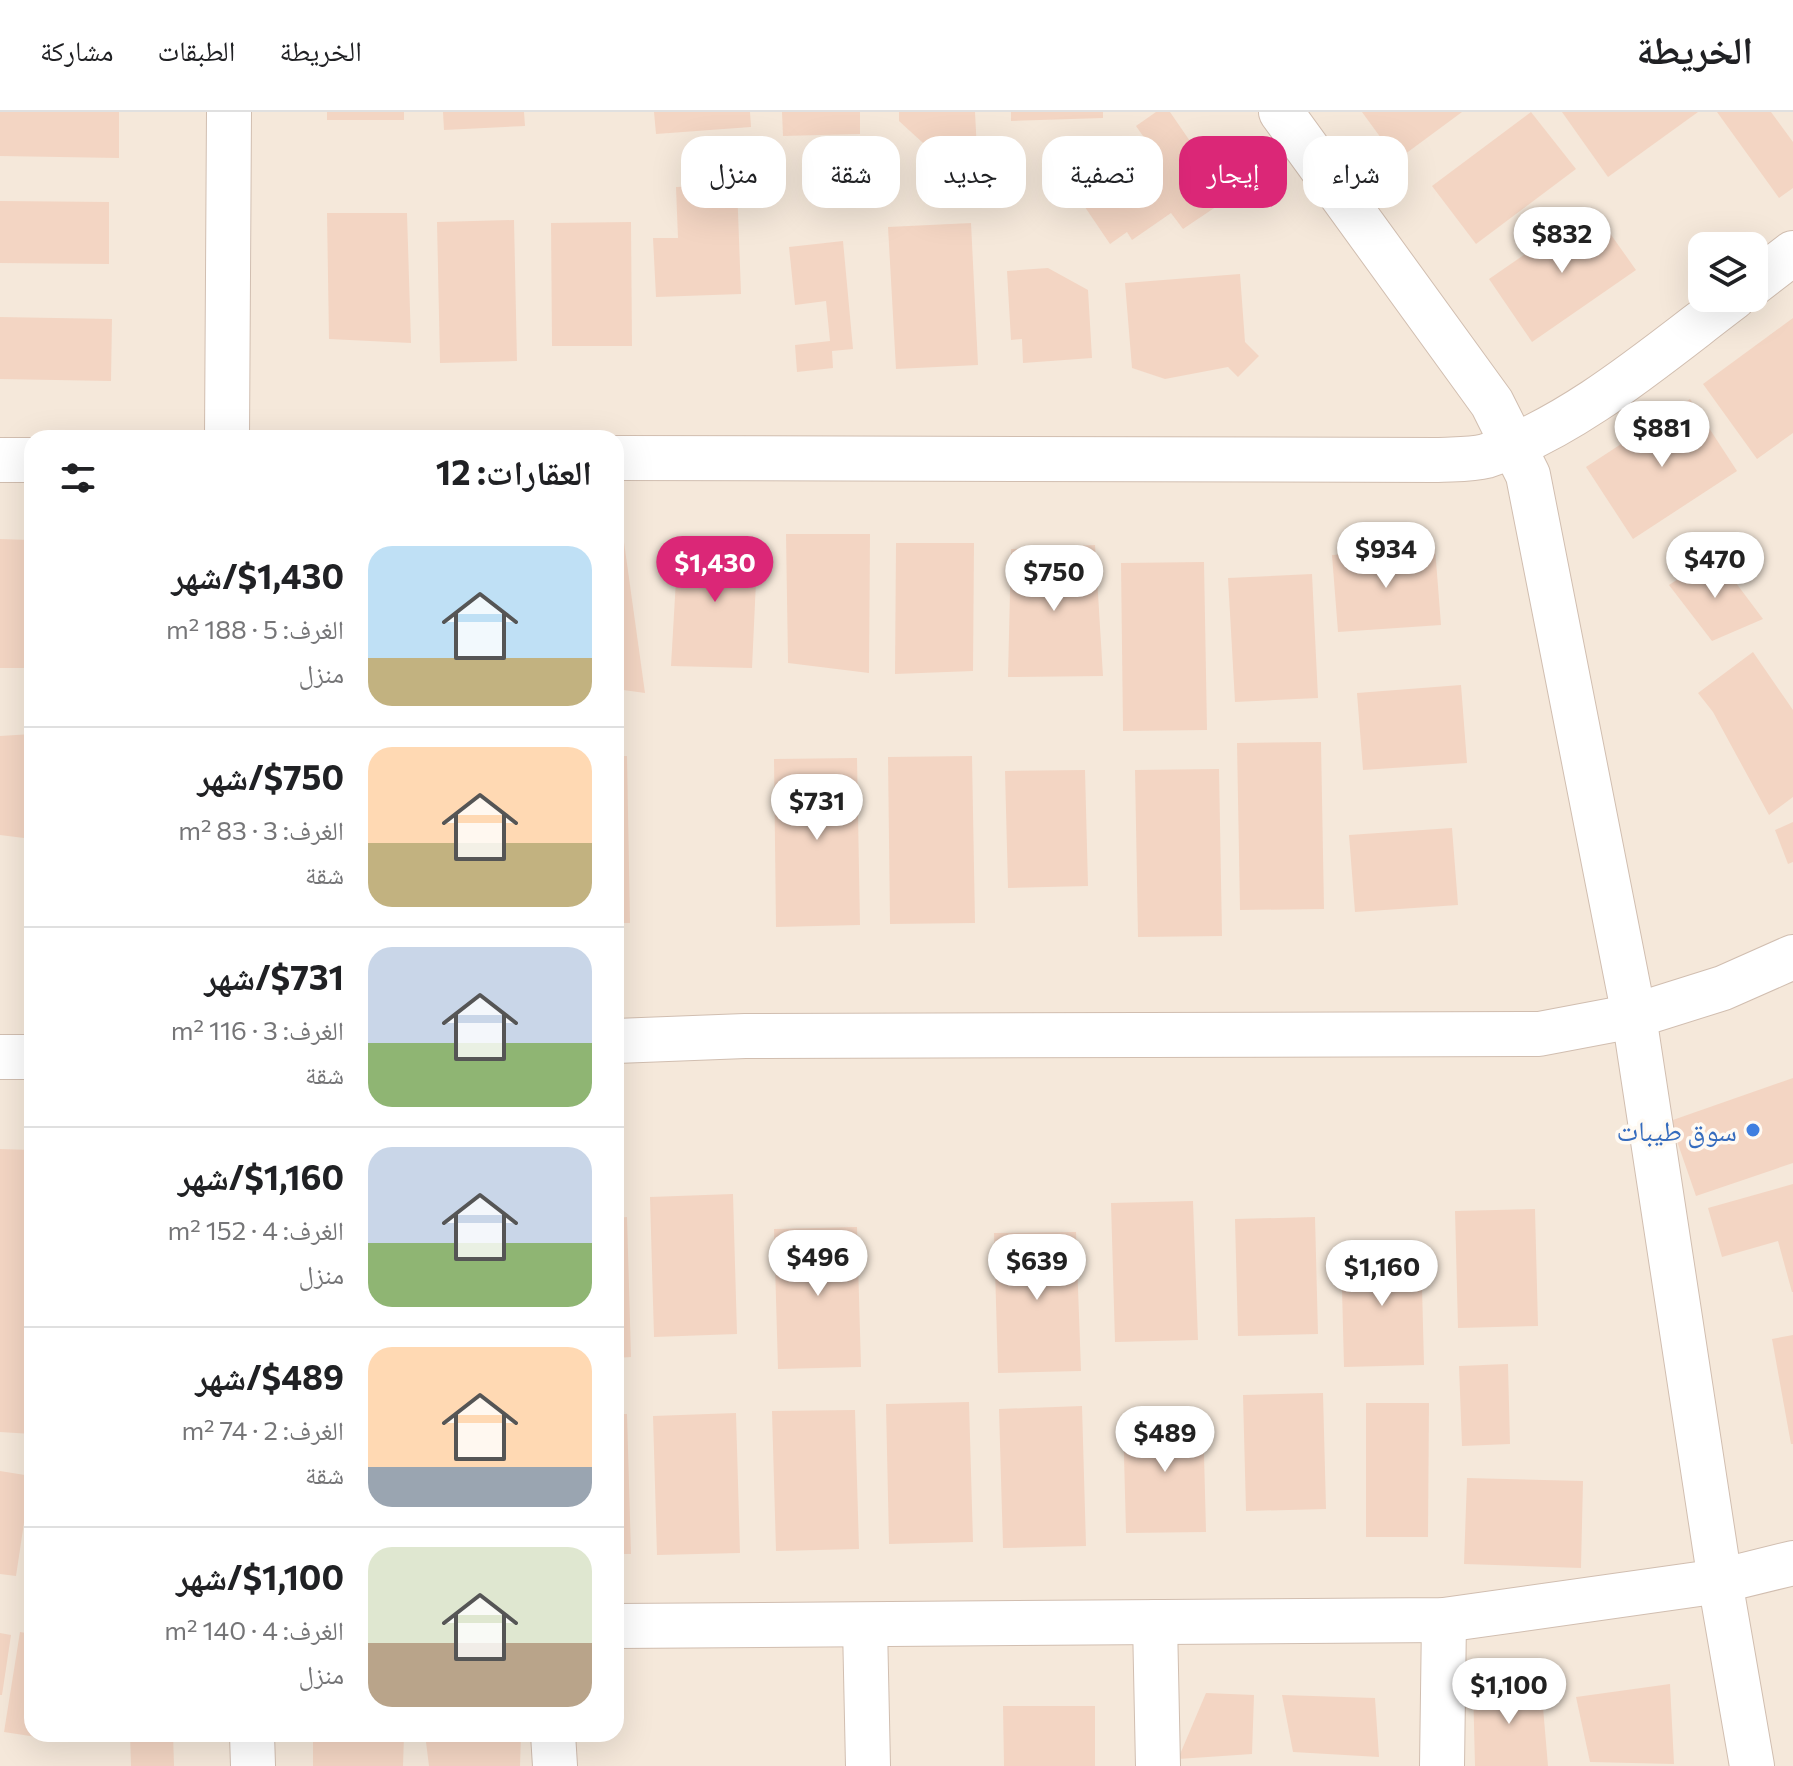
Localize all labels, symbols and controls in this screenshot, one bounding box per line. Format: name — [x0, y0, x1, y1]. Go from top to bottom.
text: الخريطة — [1636, 25, 1753, 72]
text: مشاركة — [40, 33, 114, 67]
text: الطبقات — [158, 33, 235, 67]
text: الخريطة — [279, 33, 362, 67]
chip: منزل — [681, 136, 786, 208]
chip: شقة — [802, 136, 900, 208]
chip: جديد — [916, 136, 1026, 208]
chip: تصفية — [1042, 136, 1163, 208]
chip: إيجار — [1179, 136, 1287, 208]
chip: شراء — [1303, 136, 1408, 208]
pin: $832 — [1515, 207, 1609, 275]
text: $832 — [1532, 217, 1592, 248]
map controls — [1688, 232, 1768, 312]
button: layers — [1688, 232, 1768, 312]
pin: $881 — [1615, 401, 1709, 469]
text: $881 — [1633, 411, 1691, 442]
text: العقارات: 12 — [436, 450, 592, 492]
icon: filters — [56, 456, 100, 500]
pin: $934 — [1339, 522, 1433, 590]
text: $934 — [1355, 532, 1417, 563]
pin: $470 — [1668, 532, 1762, 600]
pin: $1,430 — [650, 536, 780, 604]
text: $470 — [1684, 542, 1746, 573]
pin: $750 — [1007, 545, 1101, 613]
text: $1,430 — [674, 546, 756, 577]
text: $1,430/شهر — [171, 554, 344, 596]
text: $750 — [1023, 555, 1085, 586]
icon: home — [432, 578, 528, 674]
text: الغرف: 5 · 188 m² — [166, 613, 344, 644]
text: منزل — [299, 657, 344, 688]
text: $750/شهر — [197, 755, 344, 797]
pin: $731 — [770, 774, 864, 842]
icon: home — [432, 779, 528, 875]
text: $731 — [789, 784, 845, 815]
text: الغرف: 3 · 83 m² — [178, 814, 344, 845]
text: شقة — [305, 858, 344, 889]
text: $731/شهر — [204, 955, 344, 997]
icon: home — [432, 979, 528, 1075]
text: الغرف: 3 · 116 m² — [171, 1014, 344, 1045]
text: شقة — [305, 1058, 344, 1089]
place label: سوق طيبات — [1617, 1113, 1737, 1149]
marker: سوق طيبات — [1744, 1121, 1762, 1139]
text: $1,160/شهر — [178, 1155, 344, 1197]
icon: home — [432, 1179, 528, 1275]
text: الغرف: 4 · 152 m² — [168, 1214, 344, 1245]
pin: $496 — [771, 1230, 865, 1298]
pin: $639 — [990, 1234, 1084, 1302]
text: $496 — [787, 1240, 849, 1271]
pin: $1,160 — [1317, 1240, 1447, 1308]
text: $639 — [1006, 1244, 1068, 1275]
text: $1,160 — [1344, 1250, 1420, 1281]
text: منزل — [299, 1258, 344, 1289]
text: $489/شهر — [195, 1355, 344, 1397]
icon: home — [432, 1379, 528, 1475]
pin: $489 — [1118, 1406, 1212, 1474]
text: الغرف: 2 · 74 m² — [181, 1414, 344, 1445]
text: $489 — [1133, 1416, 1197, 1447]
text: شقة — [305, 1458, 344, 1489]
text: $1,100/شهر — [176, 1555, 344, 1597]
icon: home — [432, 1579, 528, 1675]
text: الغرف: 4 · 140 m² — [164, 1614, 344, 1645]
text: منزل — [299, 1658, 344, 1689]
pin: $1,100 — [1444, 1658, 1574, 1726]
text: $1,100 — [1470, 1668, 1548, 1699]

